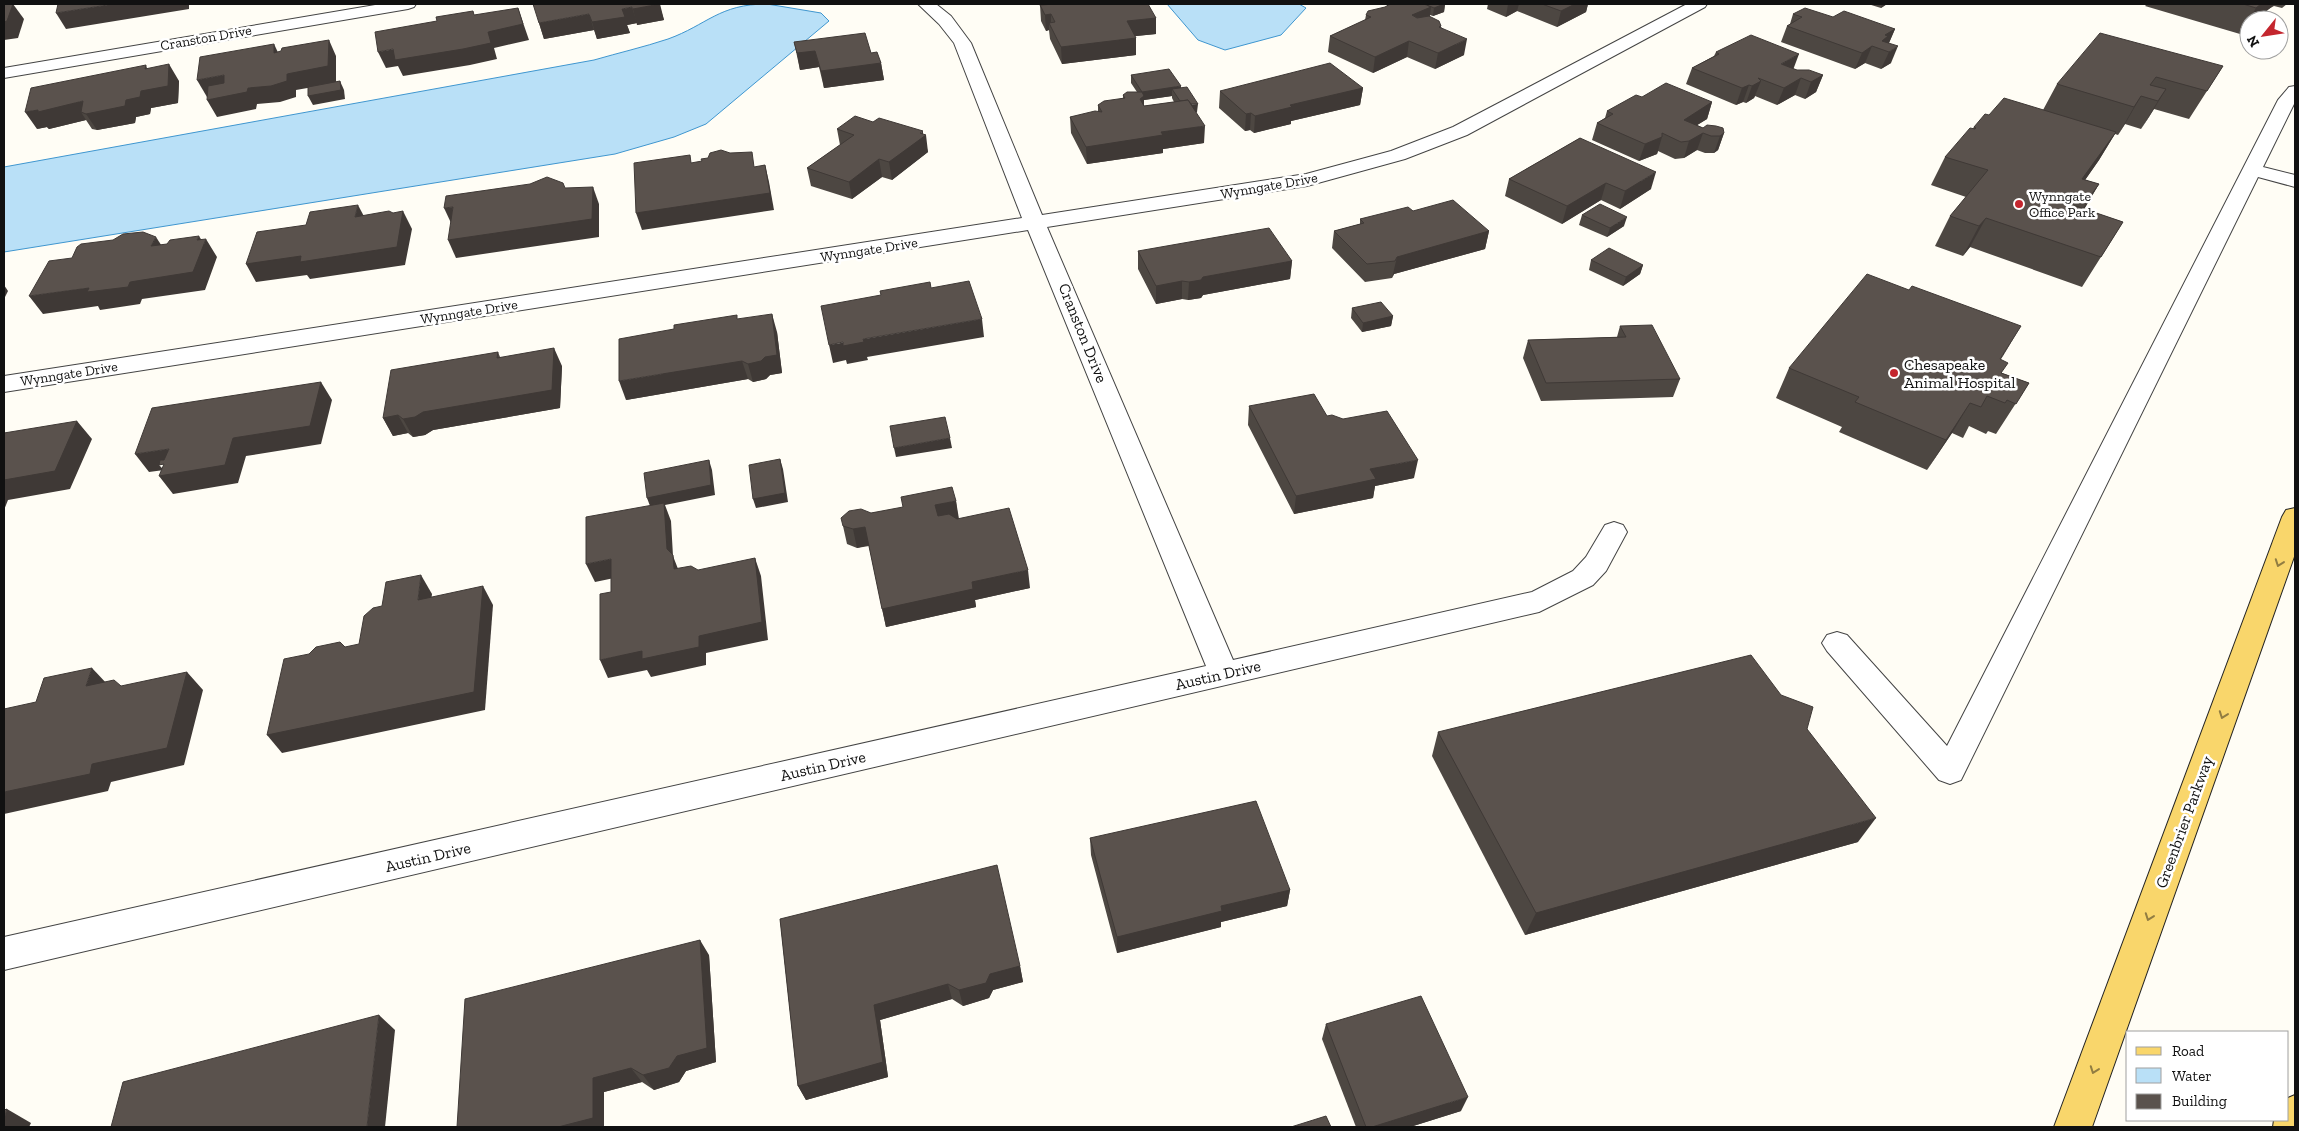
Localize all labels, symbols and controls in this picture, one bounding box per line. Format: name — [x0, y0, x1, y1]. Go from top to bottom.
north arrow — [2239, 10, 2289, 60]
street label: Cranston Drive — [159, 22, 253, 54]
text: N — [2243, 32, 2263, 50]
street label: Wynngate Drive — [1219, 169, 1319, 203]
place label: Wynngate Office Park — [2029, 188, 2096, 221]
marker: Wynngate Office Park — [2013, 198, 2025, 210]
street label: Wynngate Drive — [819, 234, 919, 266]
street label: Cranston Drive — [1054, 280, 1112, 386]
street label: Wynngate Drive — [419, 296, 519, 328]
place label: Chesapeake Animal Hospital — [1904, 355, 2016, 392]
street label: Wynngate Drive — [19, 358, 119, 390]
marker: Chesapeake Animal Hospital — [1888, 367, 1900, 379]
one-way arrow — [2275, 558, 2285, 566]
street label: Austin Drive — [1173, 656, 1263, 694]
one-way arrow — [2219, 711, 2229, 719]
street label: Austin Drive — [778, 747, 868, 785]
street label: Greenbrier Parkway — [2151, 753, 2217, 891]
street label: Austin Drive — [383, 838, 473, 876]
one-way arrow — [2145, 913, 2155, 921]
legend — [2126, 1031, 2289, 1121]
text: Road — [2172, 1042, 2205, 1060]
one-way arrow — [2090, 1065, 2100, 1074]
text: Water — [2172, 1067, 2212, 1085]
text: Building — [2172, 1092, 2227, 1110]

